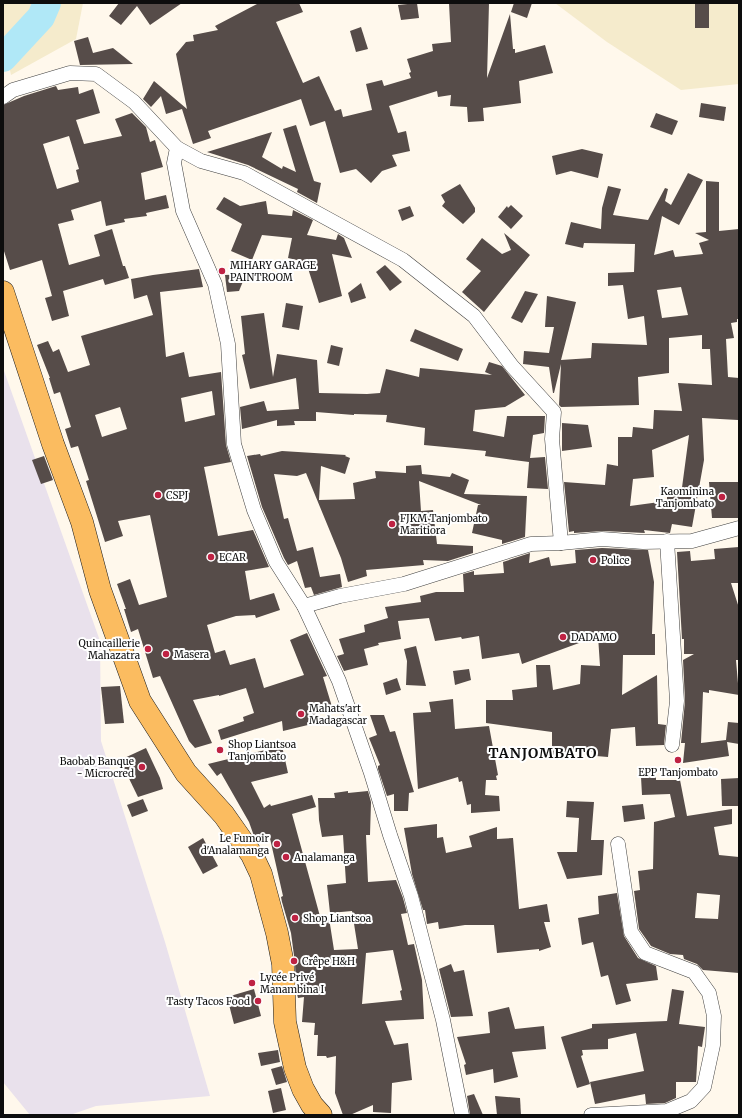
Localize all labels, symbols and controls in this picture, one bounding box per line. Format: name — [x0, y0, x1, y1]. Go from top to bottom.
place label: MIHARY GARAGE PAINTROOM — [230, 259, 317, 284]
marker: MIHARY GARAGE PAINTROOM — [217, 266, 227, 276]
place label: Kaominina Tanjombato — [656, 485, 715, 510]
place label: CSPJ — [166, 489, 189, 502]
marker: CSPJ — [153, 490, 163, 500]
marker: Kaominina Tanjombato — [717, 492, 727, 502]
place label: FJKM Tanjombato Maritiora — [400, 512, 488, 537]
marker: FJKM Tanjombato Maritiora — [387, 519, 397, 529]
place label: ECAR — [219, 551, 246, 564]
marker: ECAR — [206, 552, 216, 562]
place label: Police — [601, 554, 630, 567]
marker: Police — [588, 555, 598, 565]
place label: DADAMO — [571, 631, 617, 644]
marker: DADAMO — [558, 632, 568, 642]
place label: Quincaillerie Mahazatra — [79, 637, 141, 662]
marker: Quincaillerie Mahazatra — [143, 644, 153, 654]
place label: Masera — [174, 648, 210, 661]
marker: Masera — [161, 649, 171, 659]
place label: Mahats'art Madagascar — [309, 702, 368, 727]
marker: Mahats'art Madagascar — [296, 709, 306, 719]
place label: Shop Liantsoa Tanjombato — [228, 738, 297, 763]
district label: TANJOMBATO — [488, 744, 598, 762]
marker: Shop Liantsoa Tanjombato — [215, 745, 225, 755]
place label: Baobab Banque - Microcred — [60, 755, 134, 780]
marker: EPP Tanjombato — [673, 755, 683, 765]
marker: Baobab Banque - Microcred — [137, 762, 147, 772]
place label: EPP Tanjombato — [638, 766, 718, 779]
place label: Le Fumoir d'Analamanga — [201, 832, 270, 857]
marker: Le Fumoir d'Analamanga — [272, 839, 282, 849]
place label: Analamanga — [293, 851, 355, 864]
marker: Analamanga — [281, 852, 291, 862]
place label: Shop Liantsoa — [303, 912, 372, 925]
marker: Shop Liantsoa — [290, 913, 300, 923]
place label: Crêpe H&H — [302, 955, 355, 968]
marker: Crêpe H&H — [289, 956, 299, 966]
place label: Lycée Privé Manambina I — [260, 971, 325, 996]
marker: Lycée Privé Manambina I — [247, 978, 257, 988]
place label: Tasty Tacos Food — [167, 995, 250, 1008]
marker: Tasty Tacos Food — [253, 996, 263, 1006]

